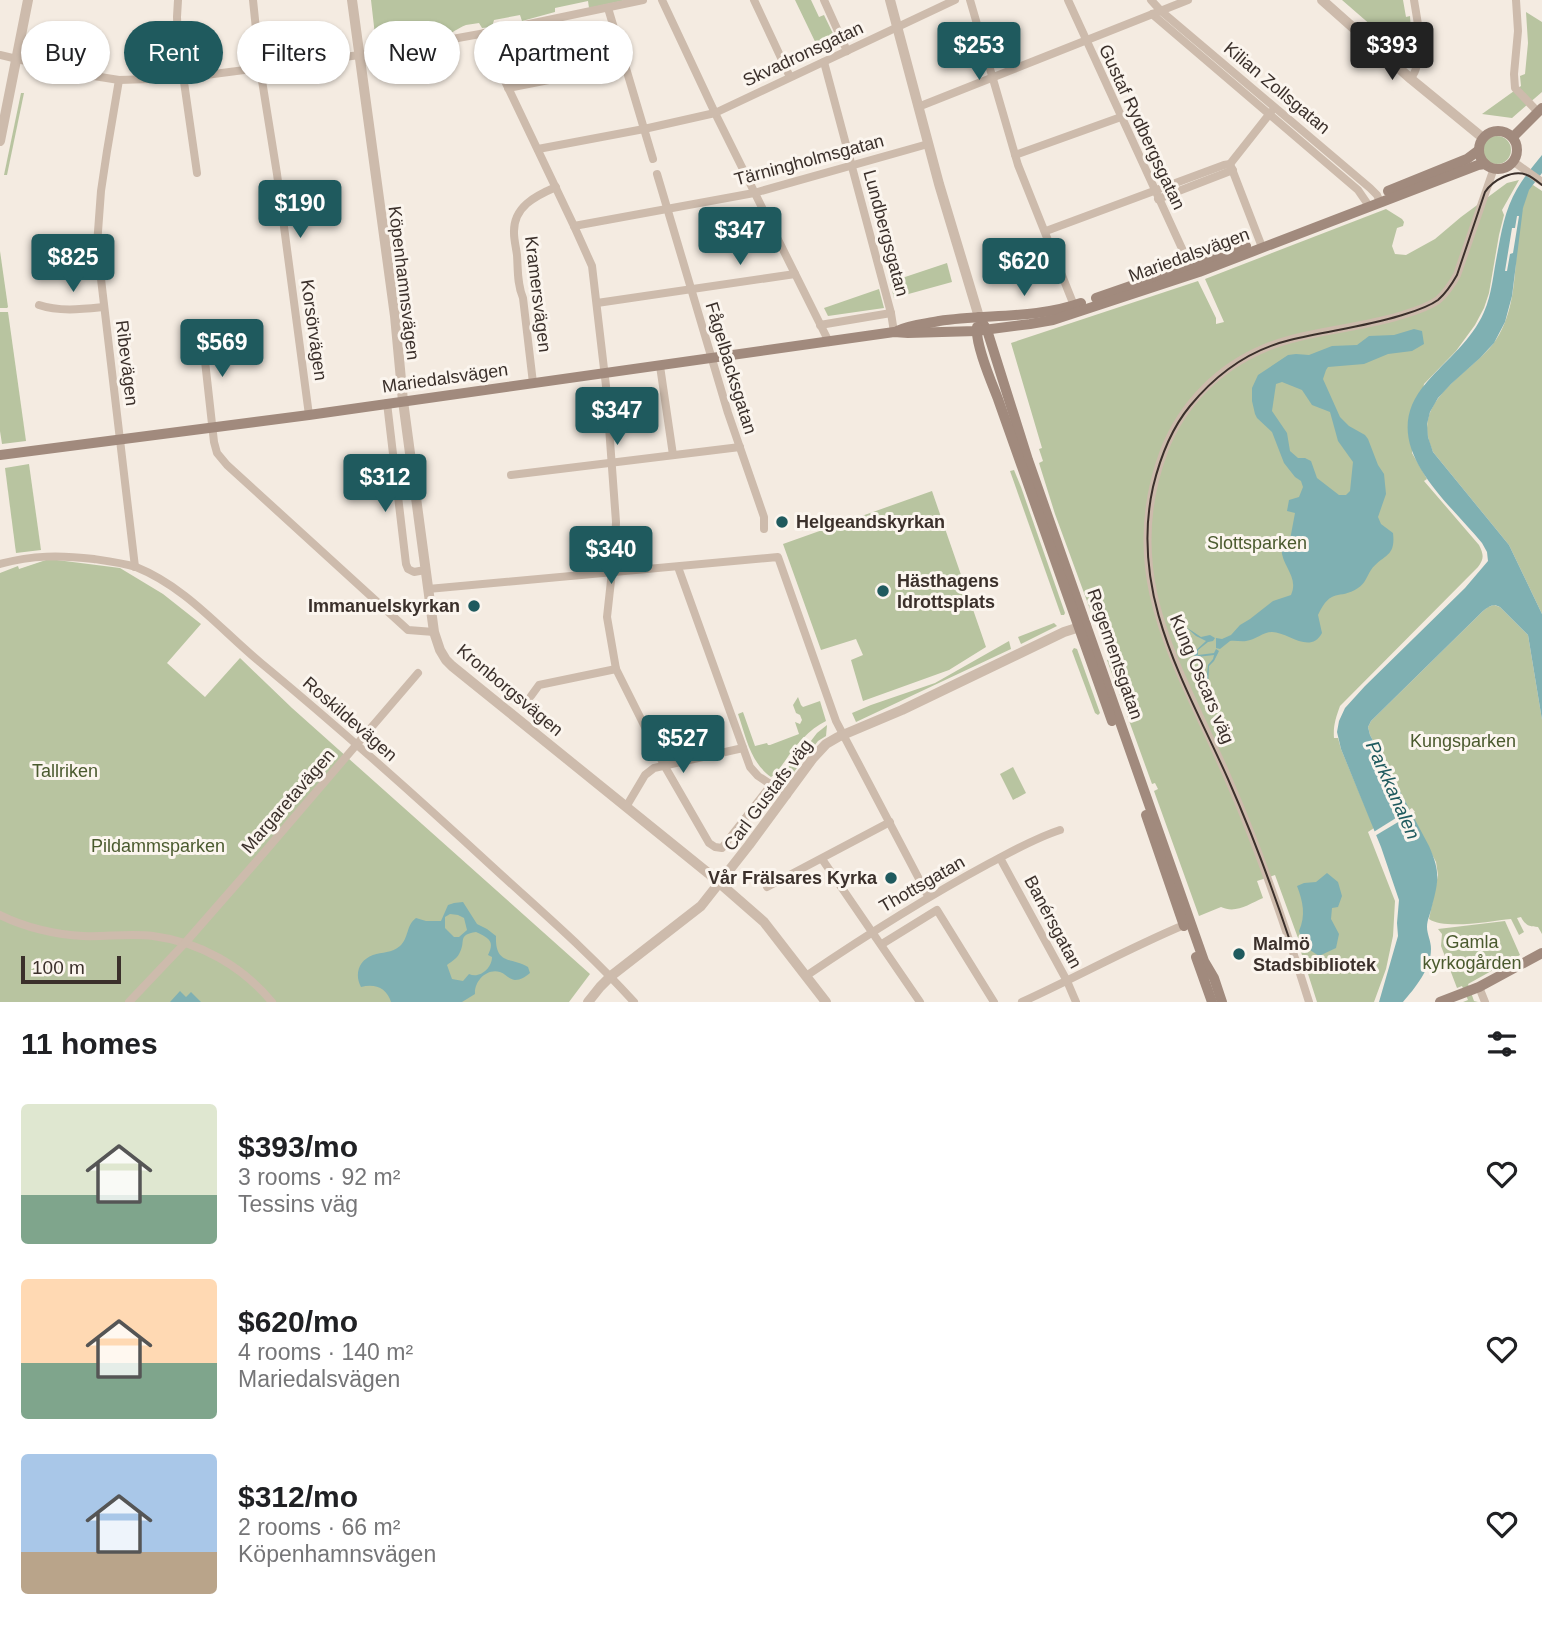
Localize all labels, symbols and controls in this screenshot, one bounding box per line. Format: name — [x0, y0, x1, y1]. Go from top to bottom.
street label: Skvadronsgatan — [740, 17, 866, 91]
chip: Buy — [21, 21, 110, 84]
chip: Rent — [124, 21, 223, 84]
chip: Filters — [237, 21, 350, 84]
chip: New — [364, 21, 460, 84]
chip: Apartment — [474, 21, 633, 84]
pin: $253 — [938, 22, 1020, 82]
pin: $393 — [1351, 22, 1433, 82]
text: $253 — [953, 32, 1005, 58]
text: $393 — [1366, 32, 1418, 58]
street label: Kilian Zollsgatan — [1220, 38, 1334, 138]
street label: Gustaf Rydbergsgatan — [1095, 41, 1189, 213]
street label: Tärningholmsgatan — [732, 130, 886, 190]
street label: Lundbergsgatan — [860, 168, 912, 298]
pin: $190 — [259, 180, 341, 240]
text: $190 — [274, 190, 326, 216]
street label: Köpenhamnsvägen — [385, 205, 423, 361]
pin: $347 — [699, 208, 781, 267]
text: $347 — [714, 217, 766, 243]
street label: Mariedalsvägen — [1126, 224, 1252, 286]
pin: $825 — [32, 234, 114, 294]
street label: Kramersvägen — [521, 235, 555, 353]
pin: $620 — [983, 238, 1065, 298]
text: $825 — [47, 244, 99, 270]
text: $620 — [998, 248, 1050, 274]
street label: Korsörvägen — [297, 278, 331, 382]
street label: Fågelbacksgatan — [701, 300, 761, 436]
street label: Ribevägen — [112, 319, 142, 407]
pin: $569 — [181, 320, 263, 379]
text: $569 — [196, 329, 248, 355]
street label: Mariedalsvägen — [381, 359, 509, 397]
pin: $347 — [576, 388, 658, 447]
text: $347 — [591, 397, 643, 423]
pin: $312 — [344, 454, 426, 514]
text: $312 — [359, 464, 411, 490]
place label: Helgeandskyrkan — [796, 512, 945, 532]
marker: Helgeandskyrkan — [774, 514, 790, 530]
pin: $340 — [570, 526, 652, 586]
park label: Slottsparken — [1207, 533, 1307, 553]
text: $340 — [585, 536, 637, 562]
place label: Hästhagens Idrottsplats — [897, 571, 999, 612]
marker: Hästhagens Idrottsplats — [875, 583, 891, 599]
street label: Regementsgatan — [1083, 586, 1147, 722]
place label: Immanuelskyrkan — [308, 596, 460, 616]
marker: Immanuelskyrkan — [466, 598, 482, 614]
street label: Kung Oscars väg — [1166, 612, 1238, 746]
street label: Kronborgsvägen — [453, 640, 567, 740]
street label: Roskildevägen — [299, 673, 401, 765]
pin: $527 — [642, 716, 724, 775]
text: $527 — [657, 725, 709, 751]
park label: Kungsparken — [1410, 731, 1516, 751]
street label: Carl Gustafs väg — [720, 735, 816, 855]
water label: Parkkanalen — [1362, 737, 1424, 843]
street label: Margaretavägen — [237, 745, 339, 857]
park label: Tallriken — [32, 761, 98, 781]
park label: Pildammsparken — [91, 836, 225, 856]
street label: Thottsgatan — [876, 852, 968, 916]
place label: Vår Frälsares Kyrka — [708, 868, 878, 888]
marker: Vår Frälsares Kyrka — [883, 870, 899, 886]
street label: Banérsgatan — [1020, 872, 1086, 972]
park label: Gamla kyrkogården — [1422, 932, 1522, 973]
place label: Malmö Stadsbibliotek — [1253, 934, 1377, 975]
marker: Malmö Stadsbibliotek — [1231, 946, 1247, 962]
scale bar — [21, 953, 121, 985]
text: 100 m — [32, 957, 85, 978]
icon: filters — [1483, 1025, 1521, 1063]
text: 11 homes — [21, 1027, 158, 1060]
text: $393/mo — [238, 1130, 358, 1163]
icon: home — [77, 1132, 161, 1216]
icon: heart — [1483, 1155, 1521, 1193]
text: 3 rooms · 92 m² — [238, 1164, 400, 1190]
text: Tessins väg — [238, 1191, 358, 1217]
text: $620/mo — [238, 1305, 358, 1338]
icon: home — [77, 1307, 161, 1391]
icon: heart — [1483, 1330, 1521, 1368]
text: 4 rooms · 140 m² — [238, 1339, 413, 1365]
text: Mariedalsvägen — [238, 1366, 400, 1392]
text: $312/mo — [238, 1480, 358, 1513]
icon: home — [77, 1482, 161, 1566]
icon: heart — [1483, 1505, 1521, 1543]
text: 2 rooms · 66 m² — [238, 1514, 400, 1540]
text: Köpenhamnsvägen — [238, 1541, 436, 1567]

